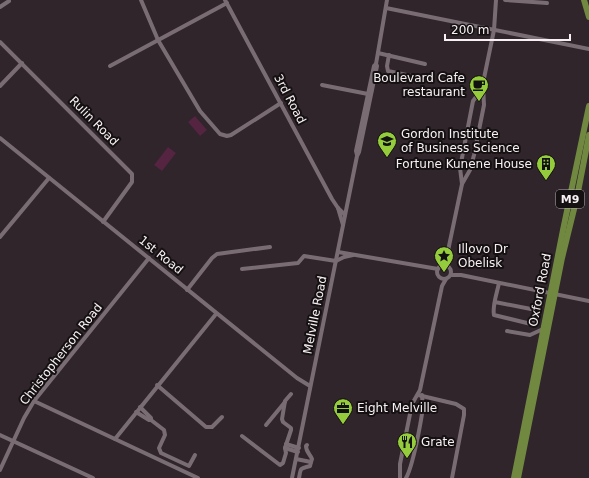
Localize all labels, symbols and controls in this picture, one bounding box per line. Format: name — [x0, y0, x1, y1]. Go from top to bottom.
scale bar — [445, 16, 570, 42]
text: 200 m — [451, 23, 489, 37]
place label: Boulevard Cafe restaurant — [373, 71, 465, 99]
street label: 3rd Road — [271, 72, 309, 126]
cafe icon: Boulevard Cafe restaurant — [468, 74, 490, 102]
street label: Rulin Road — [67, 94, 121, 148]
place label: Gordon Institute of Business Science — [401, 127, 520, 155]
school or university icon: Gordon Institute of Business Science — [376, 130, 398, 158]
building icon: Fortune Kunene House — [535, 153, 557, 181]
place label: Fortune Kunene House — [396, 157, 532, 171]
road number: M9 — [556, 190, 584, 208]
street label: 1st Road — [136, 233, 186, 277]
place label: Illovo Dr Obelisk — [458, 242, 508, 270]
place icon: Illovo Dr Obelisk — [433, 245, 455, 273]
street label: Oxford Road — [526, 252, 554, 328]
street label: Melville Road — [301, 275, 329, 355]
street label: Christopherson Road — [17, 300, 105, 408]
office icon: Eight Melville — [332, 397, 354, 425]
place label: Eight Melville — [357, 401, 437, 415]
restaurant icon: Grate — [396, 431, 418, 459]
place label: Grate — [421, 435, 455, 449]

